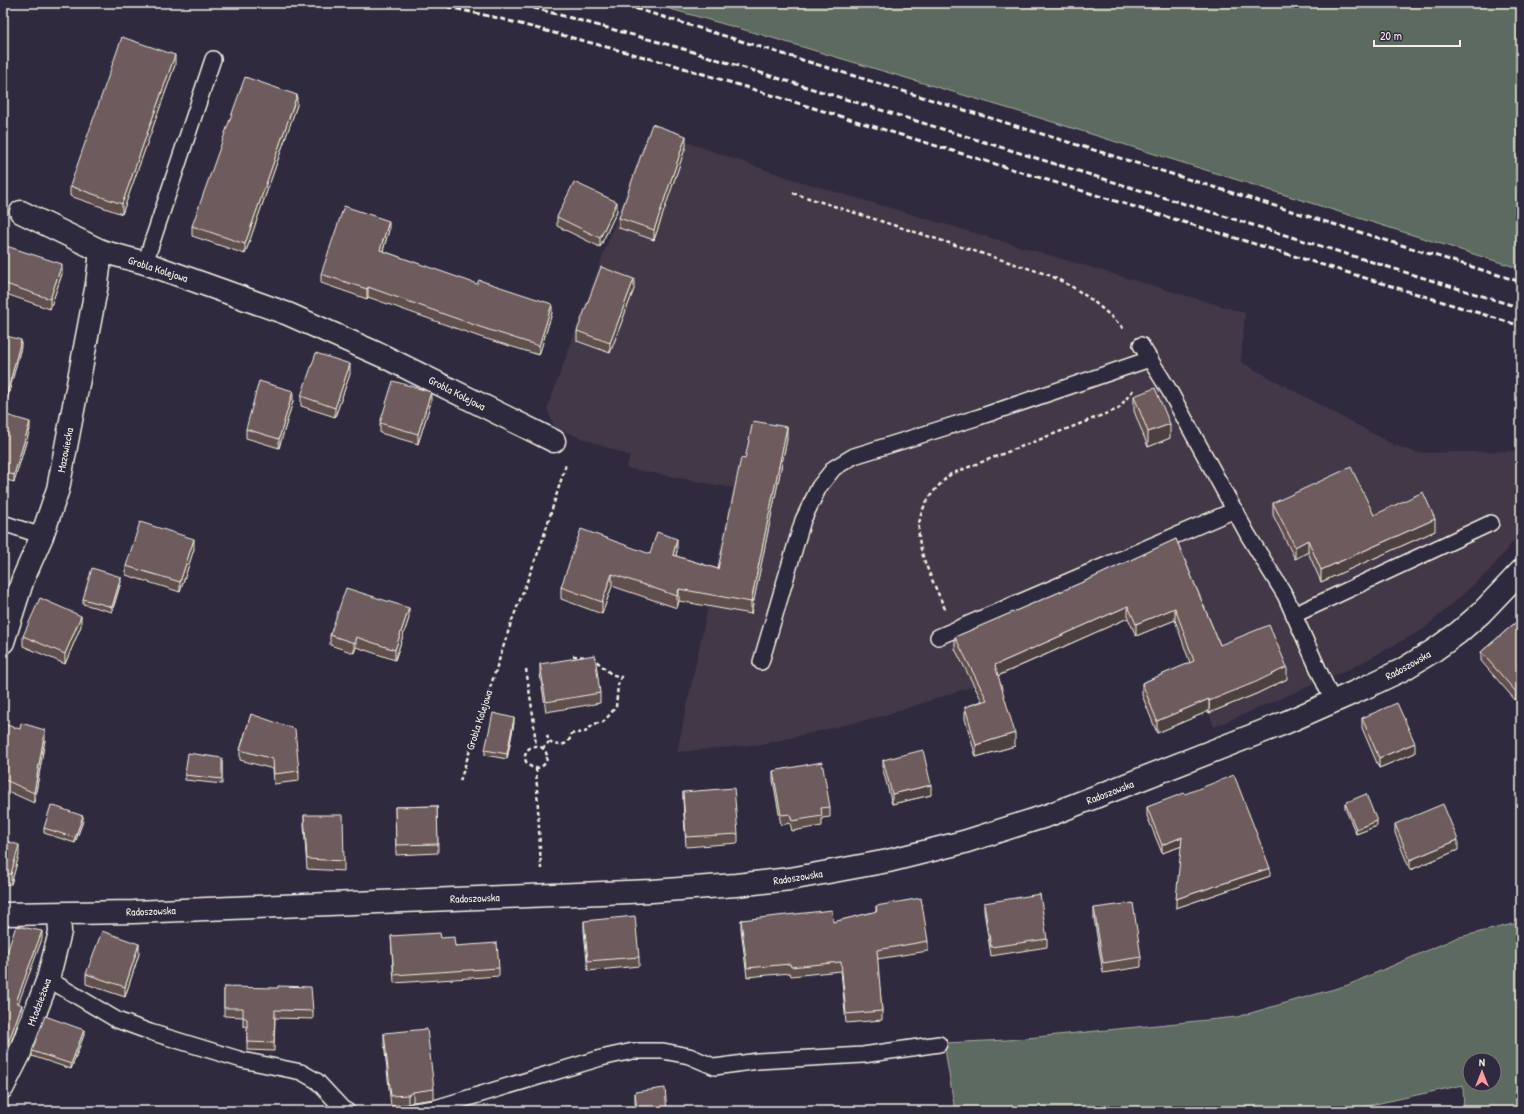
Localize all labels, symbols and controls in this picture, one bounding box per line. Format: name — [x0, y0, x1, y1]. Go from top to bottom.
scale bar — [1374, 22, 1460, 48]
text: 20 m — [1380, 27, 1402, 44]
street label: Grobla Kolejowa — [126, 253, 190, 285]
street label: Grobla Kolejowa — [426, 373, 488, 414]
street label: Mazowiecka — [54, 426, 76, 473]
street label: Radoszowska — [1383, 647, 1434, 683]
street label: Grobla Kolejowa — [463, 688, 495, 752]
street label: Radoszowska — [1084, 776, 1136, 807]
street label: Radoszowska — [772, 866, 824, 888]
street label: Radoszowska — [450, 890, 501, 906]
street label: Radoszowska — [126, 903, 177, 919]
street label: Młodzieżowa — [24, 976, 54, 1028]
north arrow — [1462, 1052, 1502, 1092]
text: N — [1479, 1055, 1485, 1069]

